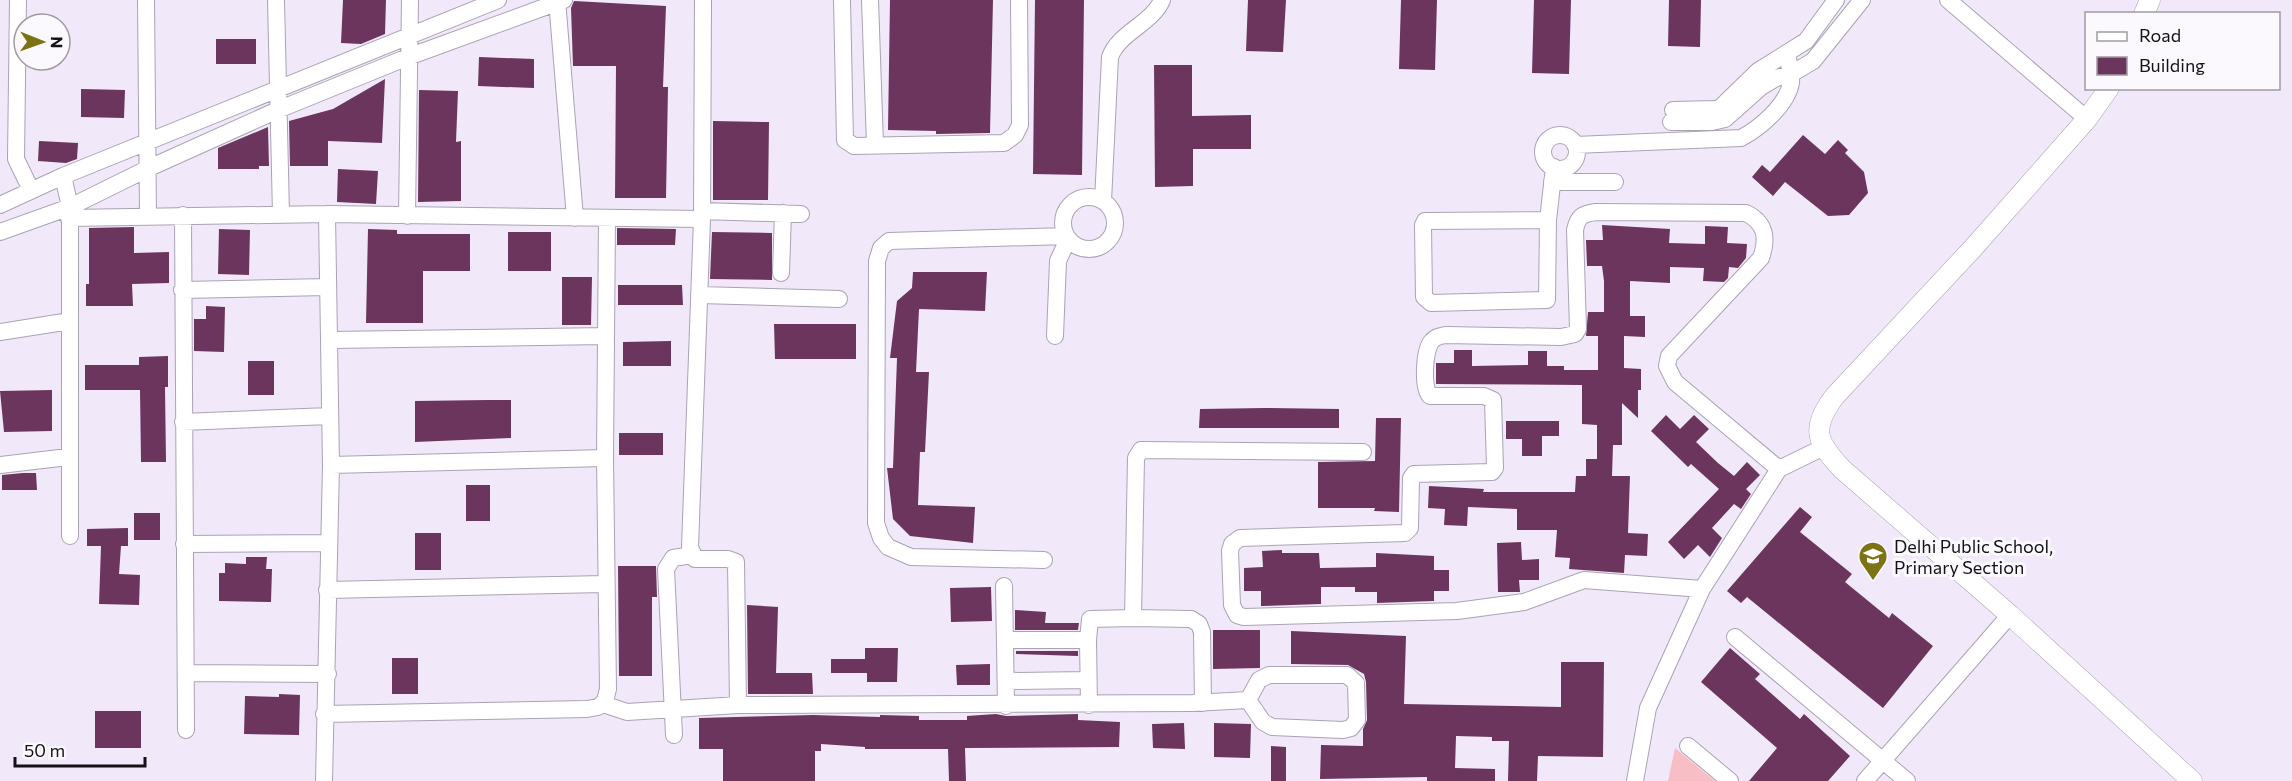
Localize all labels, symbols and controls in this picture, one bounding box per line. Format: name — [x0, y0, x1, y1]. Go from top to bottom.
north arrow — [12, 12, 72, 72]
legend — [2085, 12, 2280, 90]
text: Road — [2139, 24, 2181, 46]
text: N — [48, 36, 67, 48]
text: Building — [2139, 54, 2205, 76]
place label: Delhi Public School, Primary Section — [1894, 535, 2053, 578]
school or university icon: Delhi Public School, Primary Section — [1857, 540, 1889, 582]
scale bar — [15, 730, 146, 768]
text: 50 m — [24, 739, 65, 761]

